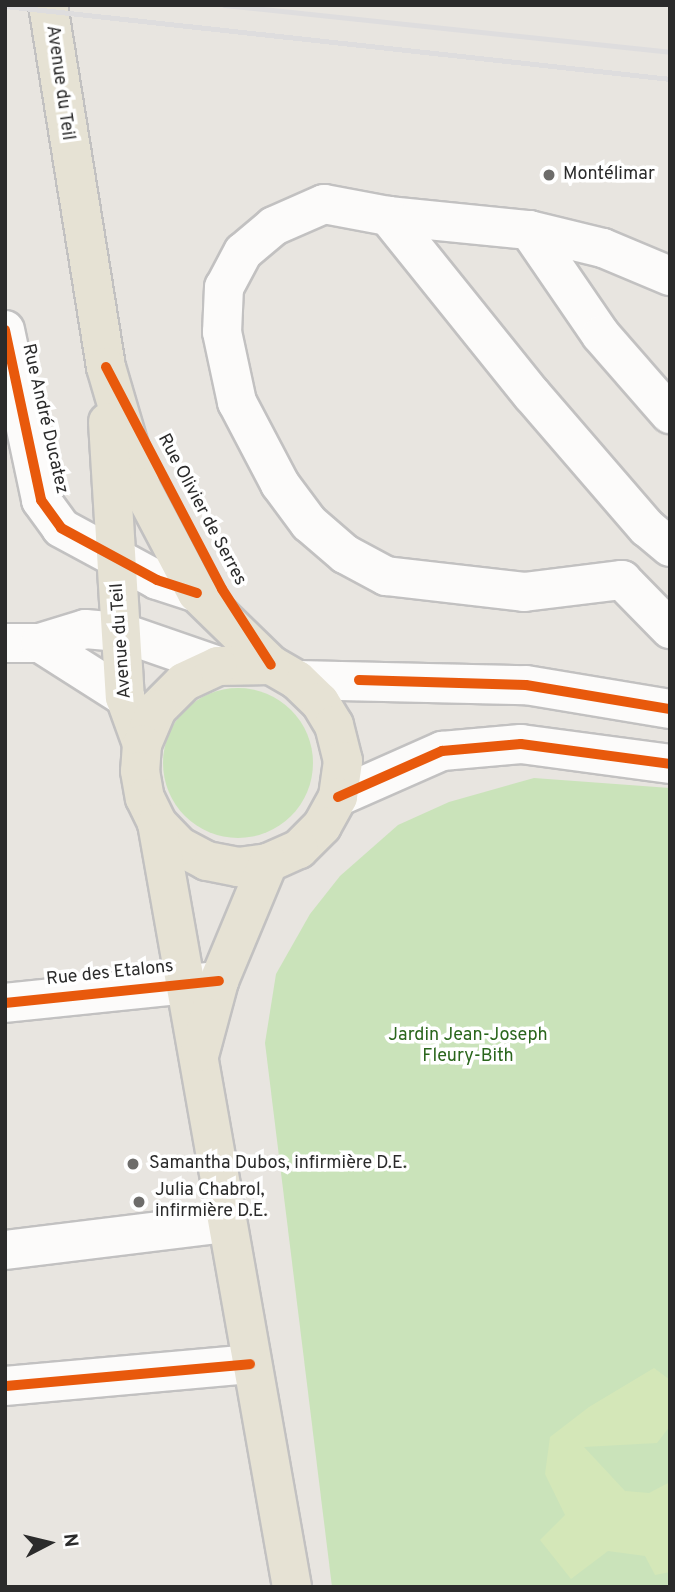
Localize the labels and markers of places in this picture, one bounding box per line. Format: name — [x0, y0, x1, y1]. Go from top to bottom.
place label: Montélimar — [563, 164, 655, 186]
marker: Montélimar — [541, 167, 557, 183]
place label: Samantha Dubos, infirmière D.E. — [149, 1153, 407, 1175]
marker: Samantha Dubos, infirmière D.E. — [123, 1154, 143, 1174]
place label: Julia Chabrol, infirmière D.E. — [155, 1181, 268, 1224]
marker: Julia Chabrol, infirmière D.E. — [129, 1192, 149, 1212]

